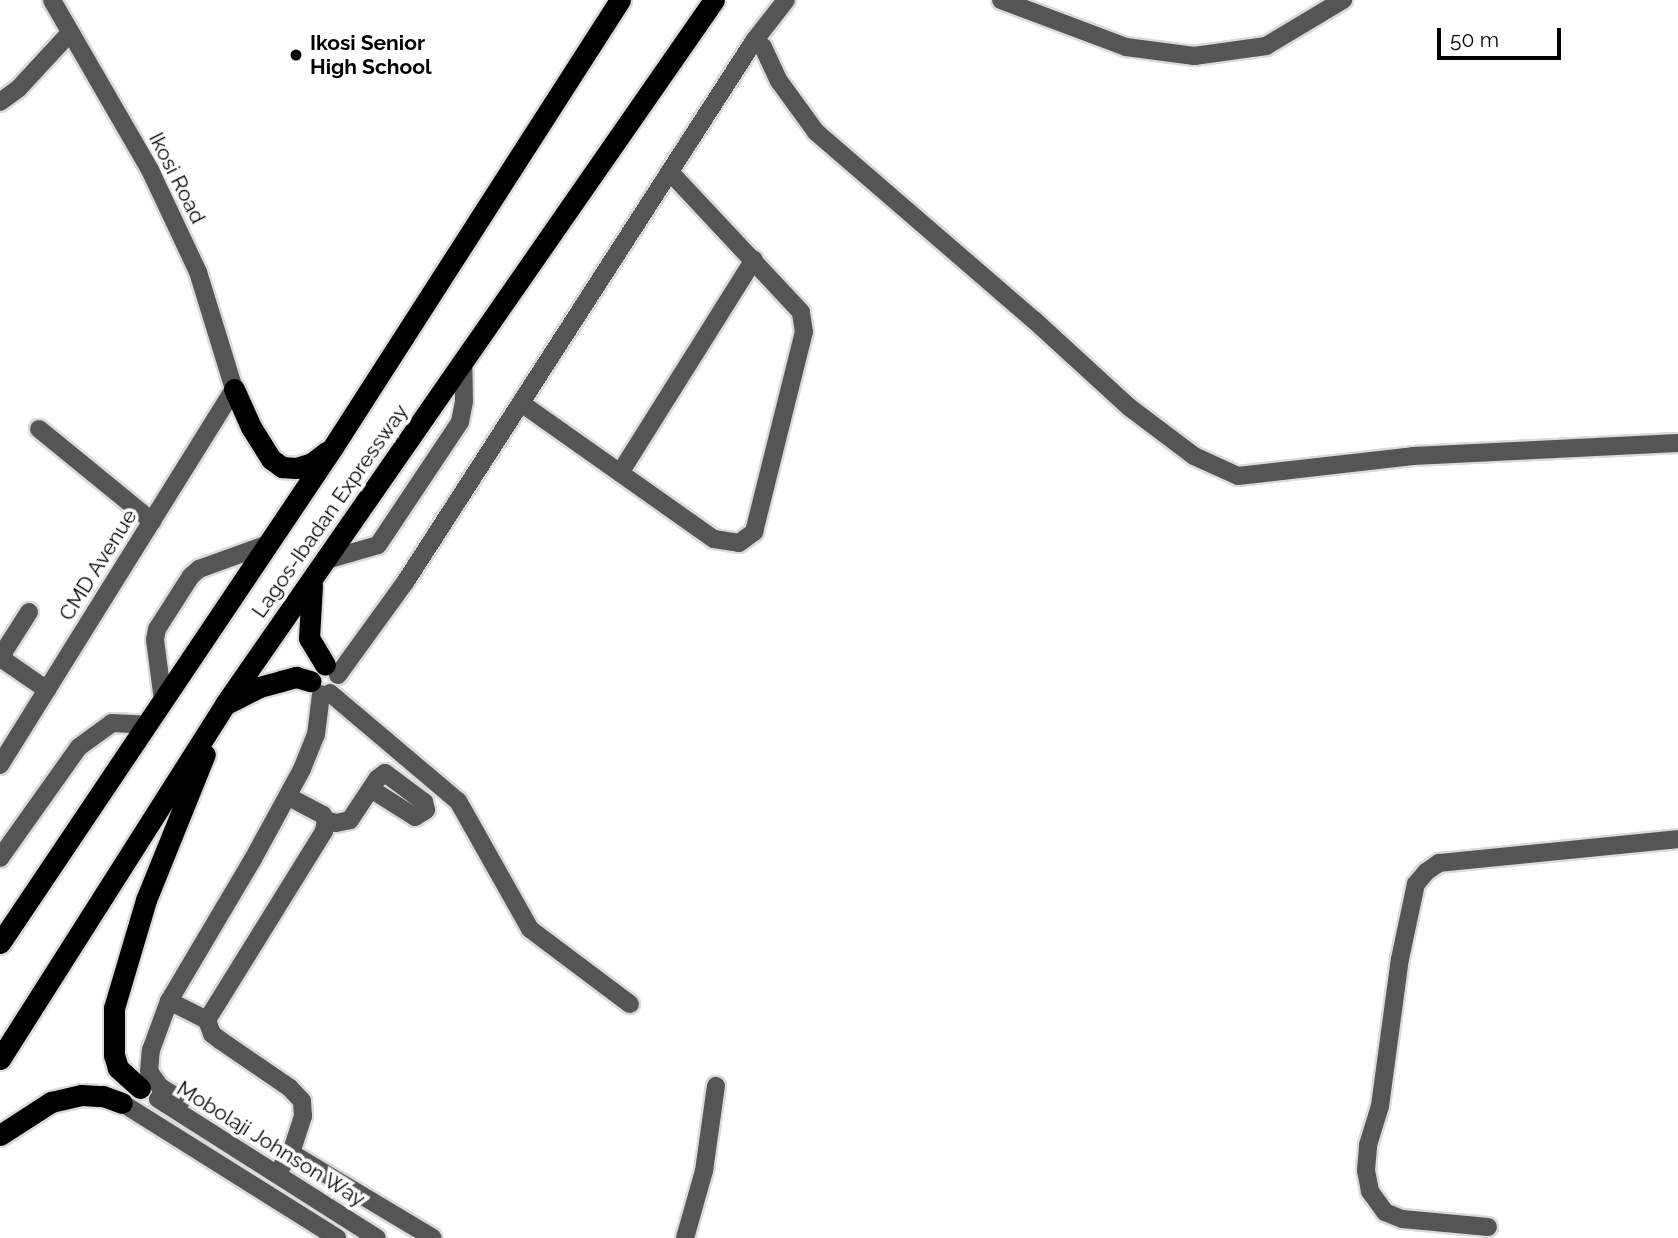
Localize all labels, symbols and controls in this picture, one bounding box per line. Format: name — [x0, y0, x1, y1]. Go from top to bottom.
scale bar — [1440, 14, 1564, 58]
text: 50 m — [1450, 27, 1499, 52]
place label: Ikosi Senior High School — [310, 30, 432, 80]
marker: Ikosi Senior High School — [288, 47, 304, 63]
street label: Ikosi Road — [143, 128, 211, 228]
street label: Lagos-Ibadan Expressway — [247, 399, 413, 623]
street label: CMD Avenue — [54, 505, 142, 625]
street label: Mobolaji Johnson Way — [172, 1075, 370, 1213]

